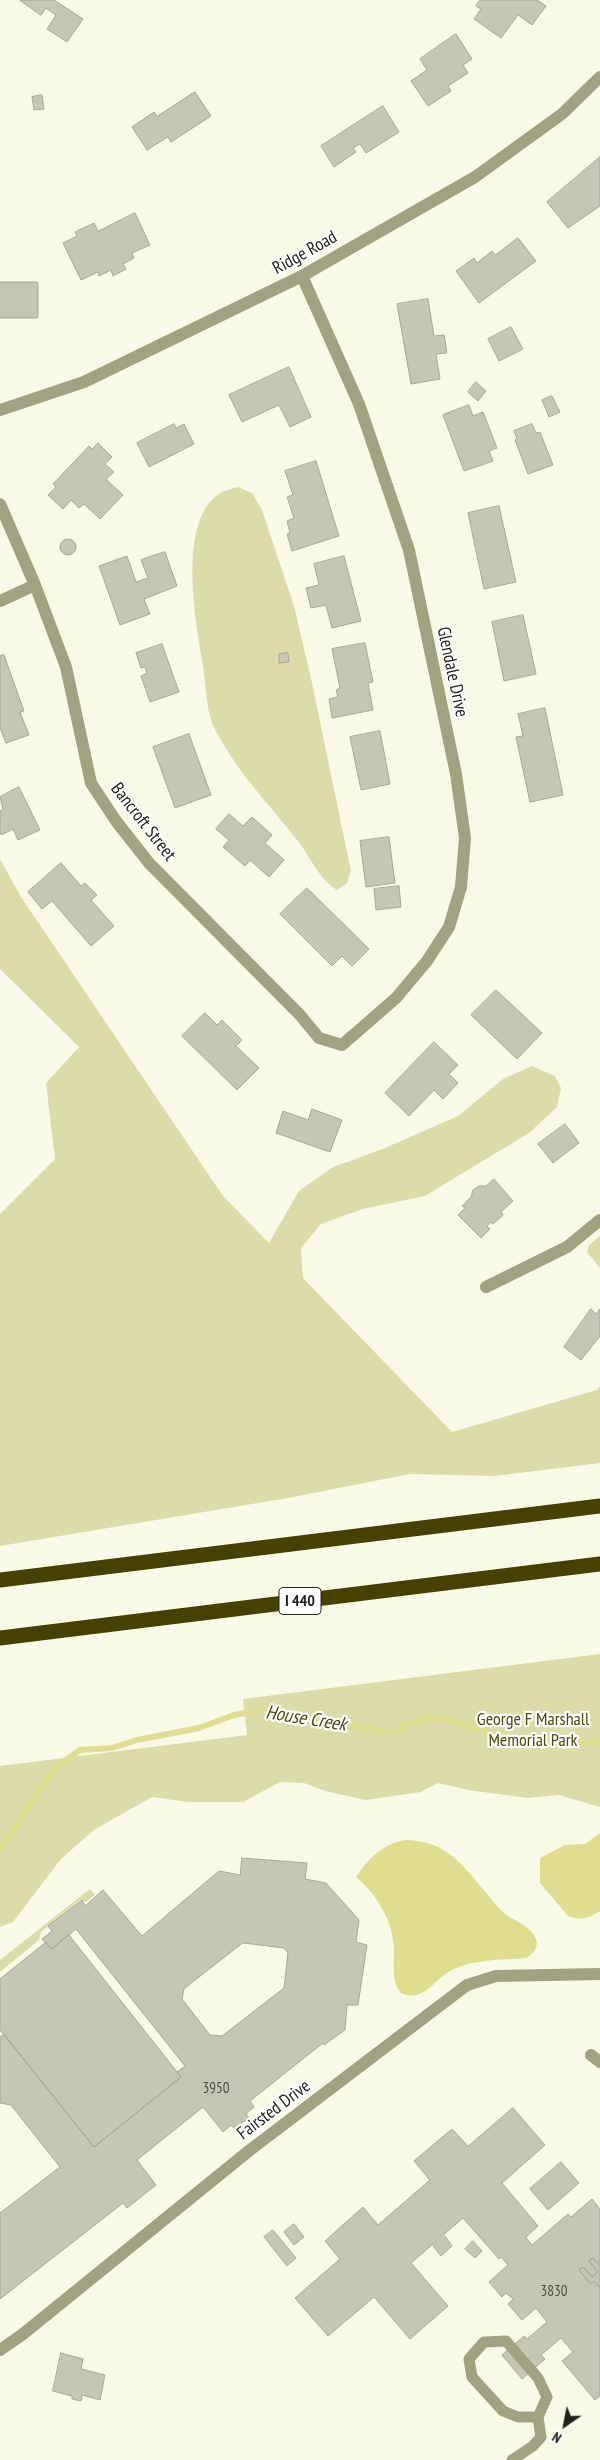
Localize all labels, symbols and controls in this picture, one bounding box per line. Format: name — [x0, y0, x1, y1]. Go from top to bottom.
street label: Ridge Road — [269, 227, 341, 279]
street label: Glendale Drive — [432, 625, 472, 719]
street label: Bancroft Street — [106, 779, 180, 865]
road number: I 440 — [279, 1588, 321, 1614]
water label: House Creek — [264, 1701, 348, 1737]
park label: George F Marshall Memorial Park — [477, 1709, 589, 1752]
street label: Fairsted Drive — [233, 2075, 315, 2145]
house number: 3950 — [203, 2080, 229, 2098]
house number: 3830 — [541, 2283, 567, 2301]
north arrow — [540, 2400, 590, 2450]
text: N — [549, 2428, 565, 2447]

